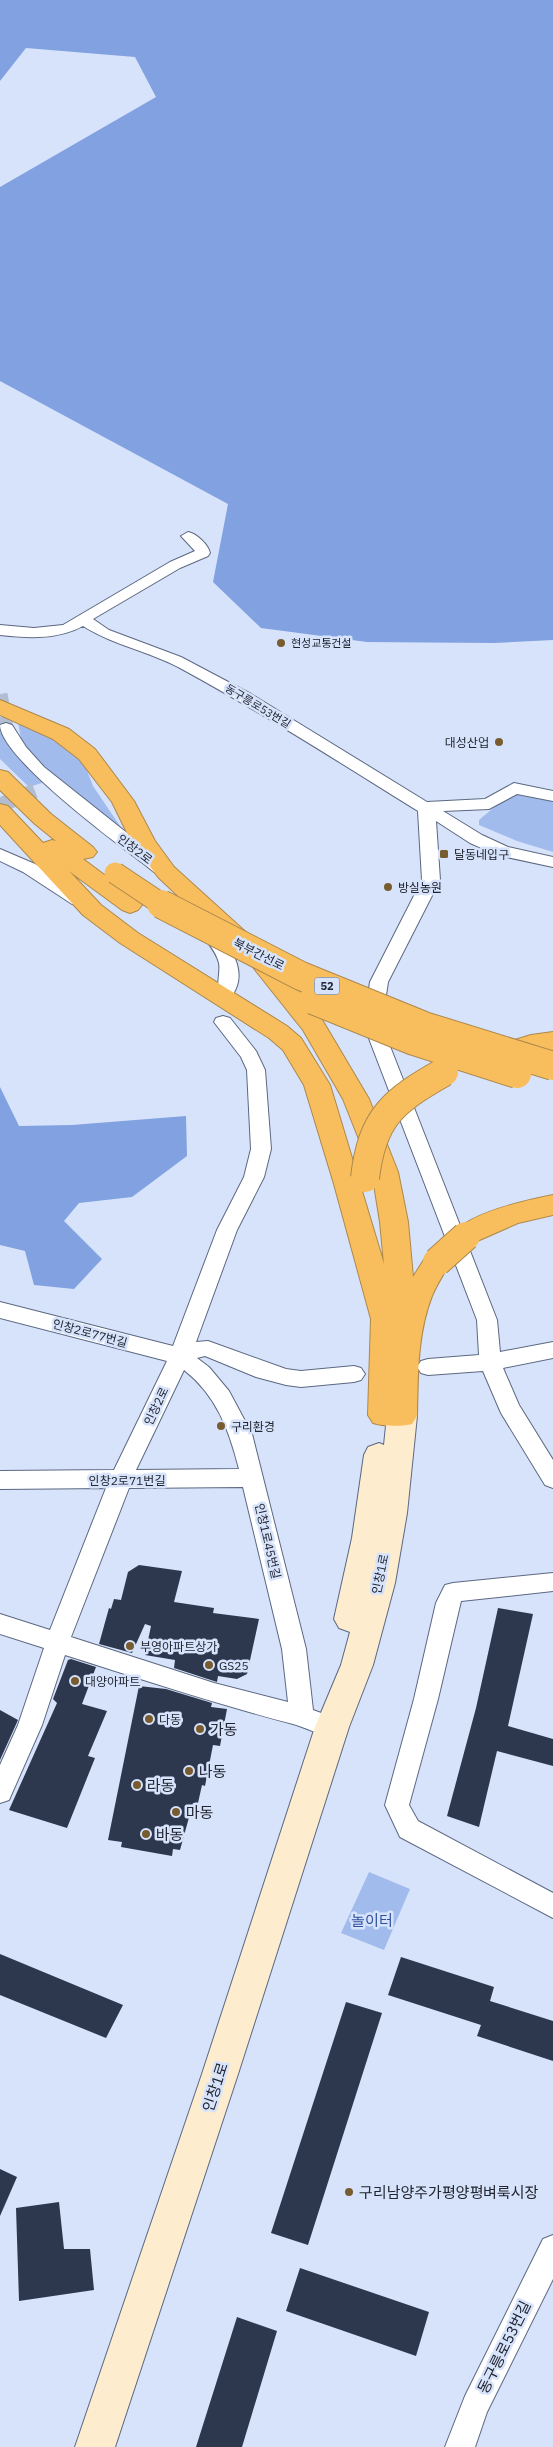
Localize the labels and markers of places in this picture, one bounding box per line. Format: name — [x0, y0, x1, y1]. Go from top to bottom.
place label: 현성교통건설 — [291, 636, 352, 650]
marker: 현성교통건설 — [275, 637, 287, 649]
place label: 대성산업 — [445, 735, 489, 750]
marker: 대성산업 — [493, 736, 505, 748]
place label: 달동네입구 — [454, 847, 509, 862]
marker: 달동네입구 — [438, 848, 450, 860]
place label: 방실농원 — [398, 880, 442, 895]
marker: 방실농원 — [382, 881, 394, 893]
place label: 구리환경 — [231, 1419, 275, 1434]
marker: 구리환경 — [215, 1420, 227, 1432]
place label: 부영아파트상가 — [140, 1639, 217, 1654]
marker: 부영아파트상가 — [124, 1640, 136, 1652]
place label: GS25 — [219, 1658, 249, 1673]
marker: GS25 — [203, 1659, 215, 1671]
place label: 대양아파트 — [85, 1674, 140, 1689]
marker: 대양아파트 — [69, 1675, 81, 1687]
place label: 다동 — [159, 1712, 181, 1727]
marker: 다동 — [143, 1713, 155, 1725]
place label: 가동 — [210, 1720, 238, 1739]
marker: 가동 — [194, 1723, 206, 1735]
place label: 나동 — [199, 1762, 227, 1781]
marker: 나동 — [183, 1765, 195, 1777]
place label: 라동 — [147, 1776, 175, 1795]
marker: 라동 — [131, 1779, 143, 1791]
place label: 마동 — [186, 1803, 214, 1822]
marker: 마동 — [170, 1806, 182, 1818]
place label: 바동 — [156, 1825, 184, 1844]
marker: 바동 — [140, 1828, 152, 1840]
place label: 구리남양주가평양평벼룩시장 — [359, 2183, 539, 2202]
marker: 구리남양주가평양평벼룩시장 — [343, 2186, 355, 2198]

